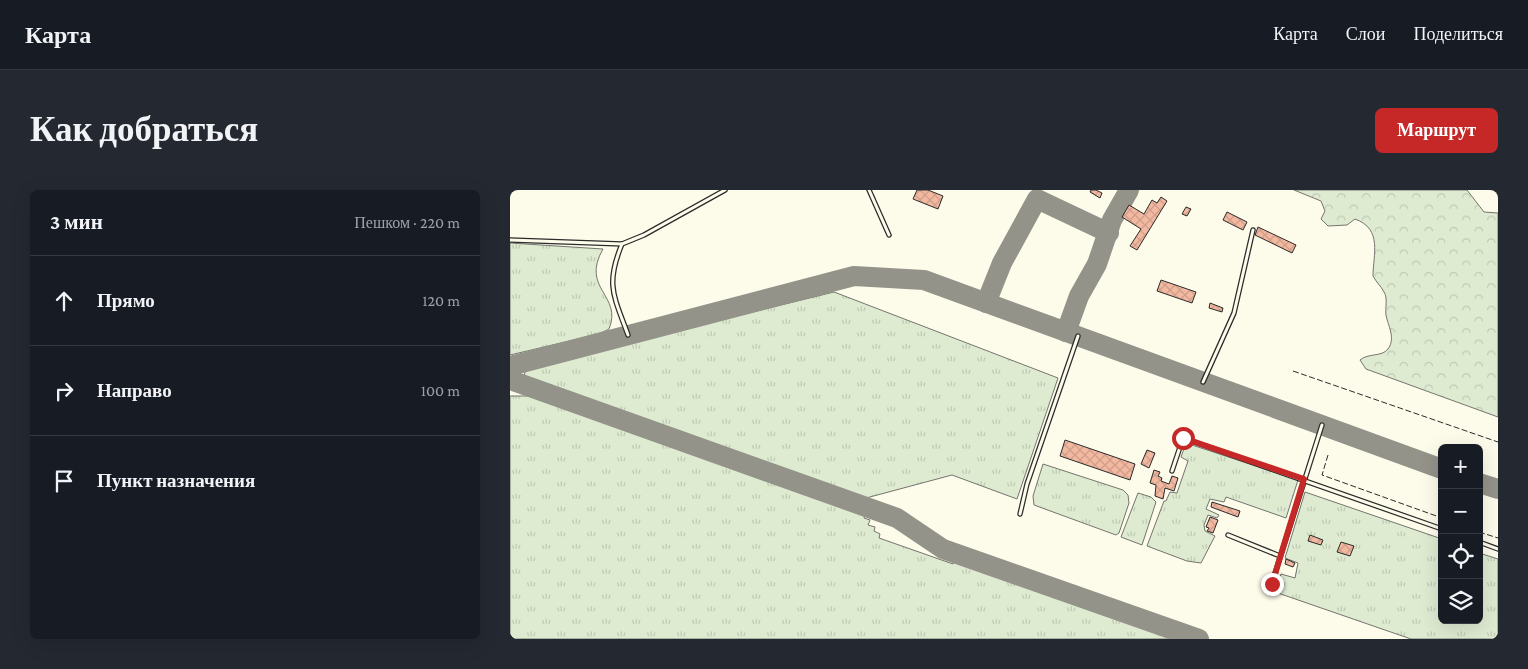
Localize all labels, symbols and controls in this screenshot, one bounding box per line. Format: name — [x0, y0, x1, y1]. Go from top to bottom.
text: Карта — [25, 21, 91, 48]
text: Карта — [1273, 24, 1318, 44]
text: Слои — [1346, 24, 1385, 44]
text: Поделиться — [1413, 24, 1503, 44]
button: Маршрут — [1375, 108, 1498, 153]
text: Как добраться — [30, 110, 258, 149]
text: 3 мин — [50, 210, 103, 234]
text: Пешком · 220 m — [354, 214, 460, 231]
icon: ahead — [50, 287, 78, 315]
text: Прямо — [97, 290, 155, 311]
text: 120 m — [422, 292, 460, 309]
icon: right — [50, 377, 78, 405]
text: Направо — [97, 380, 172, 401]
text: 100 m — [421, 382, 460, 399]
route start — [1172, 427, 1195, 450]
map controls — [1438, 444, 1483, 624]
button: + — [1438, 444, 1483, 489]
icon: arrive — [50, 467, 78, 495]
text: Пункт назначения — [97, 470, 255, 491]
button: − — [1438, 489, 1483, 534]
button: locate — [1438, 534, 1483, 579]
route end — [1261, 573, 1284, 596]
button: layers — [1438, 579, 1483, 624]

